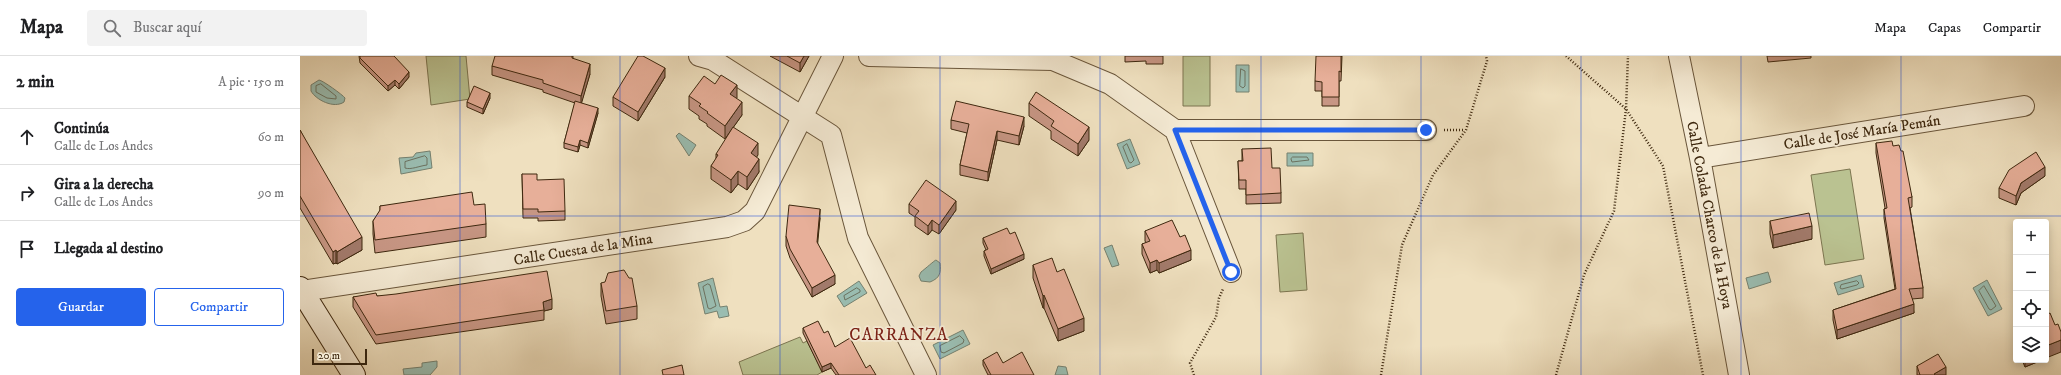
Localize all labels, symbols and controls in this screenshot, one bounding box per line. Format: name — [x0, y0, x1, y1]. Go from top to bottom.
search box — [87, 10, 367, 46]
text: Mapa — [20, 16, 63, 39]
icon: search — [101, 17, 123, 39]
text: Buscar aquí — [133, 18, 201, 37]
text: Mapa — [1874, 19, 1906, 37]
text: Capas — [1928, 19, 1961, 37]
text: Compartir — [1983, 19, 2041, 37]
text: 2 min — [16, 71, 54, 93]
text: A pie · 150 m — [218, 74, 284, 90]
street label: Calle de José María Pemán — [1782, 111, 1942, 154]
text: Continúa — [54, 119, 109, 138]
street label: Calle Colada Charco de la Hoya — [1682, 120, 1737, 311]
route end — [1417, 121, 1435, 139]
icon: ahead — [16, 126, 38, 148]
text: 60 m — [258, 129, 284, 145]
text: Calle de Los Andes — [54, 138, 153, 154]
text: Gira a la derecha — [54, 175, 153, 194]
icon: right — [16, 182, 38, 204]
text: 90 m — [258, 185, 284, 201]
text: Calle de Los Andes — [54, 194, 153, 210]
map controls — [2013, 219, 2049, 363]
button: + — [2013, 219, 2049, 255]
street label: Calle Cuesta de la Mina — [512, 229, 654, 270]
icon: arrive — [16, 238, 38, 260]
text: Llegada al destino — [54, 239, 163, 258]
button: − — [2013, 255, 2049, 291]
route start — [1222, 263, 1240, 281]
button: Guardar — [16, 288, 146, 326]
button: Compartir — [154, 288, 284, 326]
button: locate — [2013, 291, 2049, 327]
district label: CARRANZA — [849, 324, 949, 346]
button: layers — [2013, 327, 2049, 363]
scale bar — [312, 347, 367, 366]
text: 20 m — [318, 349, 340, 363]

